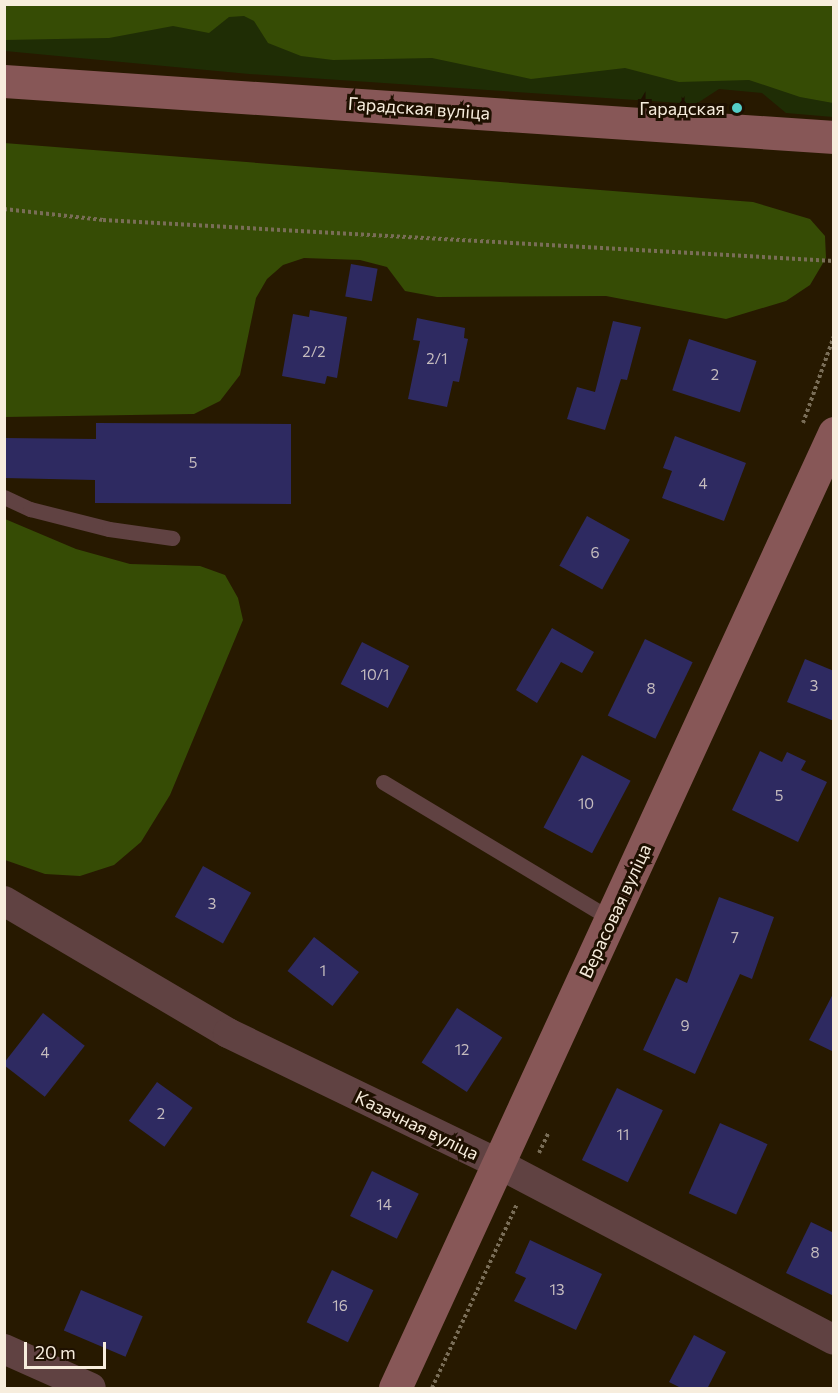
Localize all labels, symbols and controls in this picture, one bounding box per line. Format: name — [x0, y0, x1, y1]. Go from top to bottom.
street label: Гарадская вуліца — [347, 92, 491, 124]
place label: Гарадская — [639, 97, 725, 119]
marker: Гарадская — [730, 101, 744, 115]
house number: 2/2 — [302, 343, 326, 361]
house number: 2/1 — [426, 350, 448, 368]
house number: 2 — [711, 366, 719, 384]
house number: 5 — [189, 454, 197, 472]
house number: 4 — [699, 475, 707, 493]
house number: 6 — [590, 544, 600, 562]
house number: 10/1 — [361, 666, 389, 684]
house number: 3 — [810, 677, 818, 695]
house number: 8 — [646, 680, 656, 698]
house number: 5 — [775, 787, 783, 805]
house number: 10 — [578, 795, 594, 813]
street label: Верасовая вуліца — [574, 841, 656, 981]
house number: 3 — [208, 895, 216, 913]
house number: 7 — [731, 929, 739, 947]
house number: 1 — [320, 962, 326, 980]
house number: 9 — [680, 1017, 690, 1035]
house number: 12 — [455, 1041, 469, 1059]
house number: 4 — [41, 1044, 49, 1062]
street label: Казачная вуліца — [352, 1086, 482, 1164]
house number: 2 — [157, 1105, 165, 1123]
house number: 11 — [617, 1126, 629, 1144]
house number: 14 — [376, 1196, 392, 1214]
house number: 8 — [810, 1244, 820, 1262]
house number: 13 — [550, 1281, 564, 1299]
house number: 16 — [332, 1297, 348, 1315]
scale bar — [27, 1330, 110, 1368]
text: 20 m — [35, 1341, 76, 1363]

